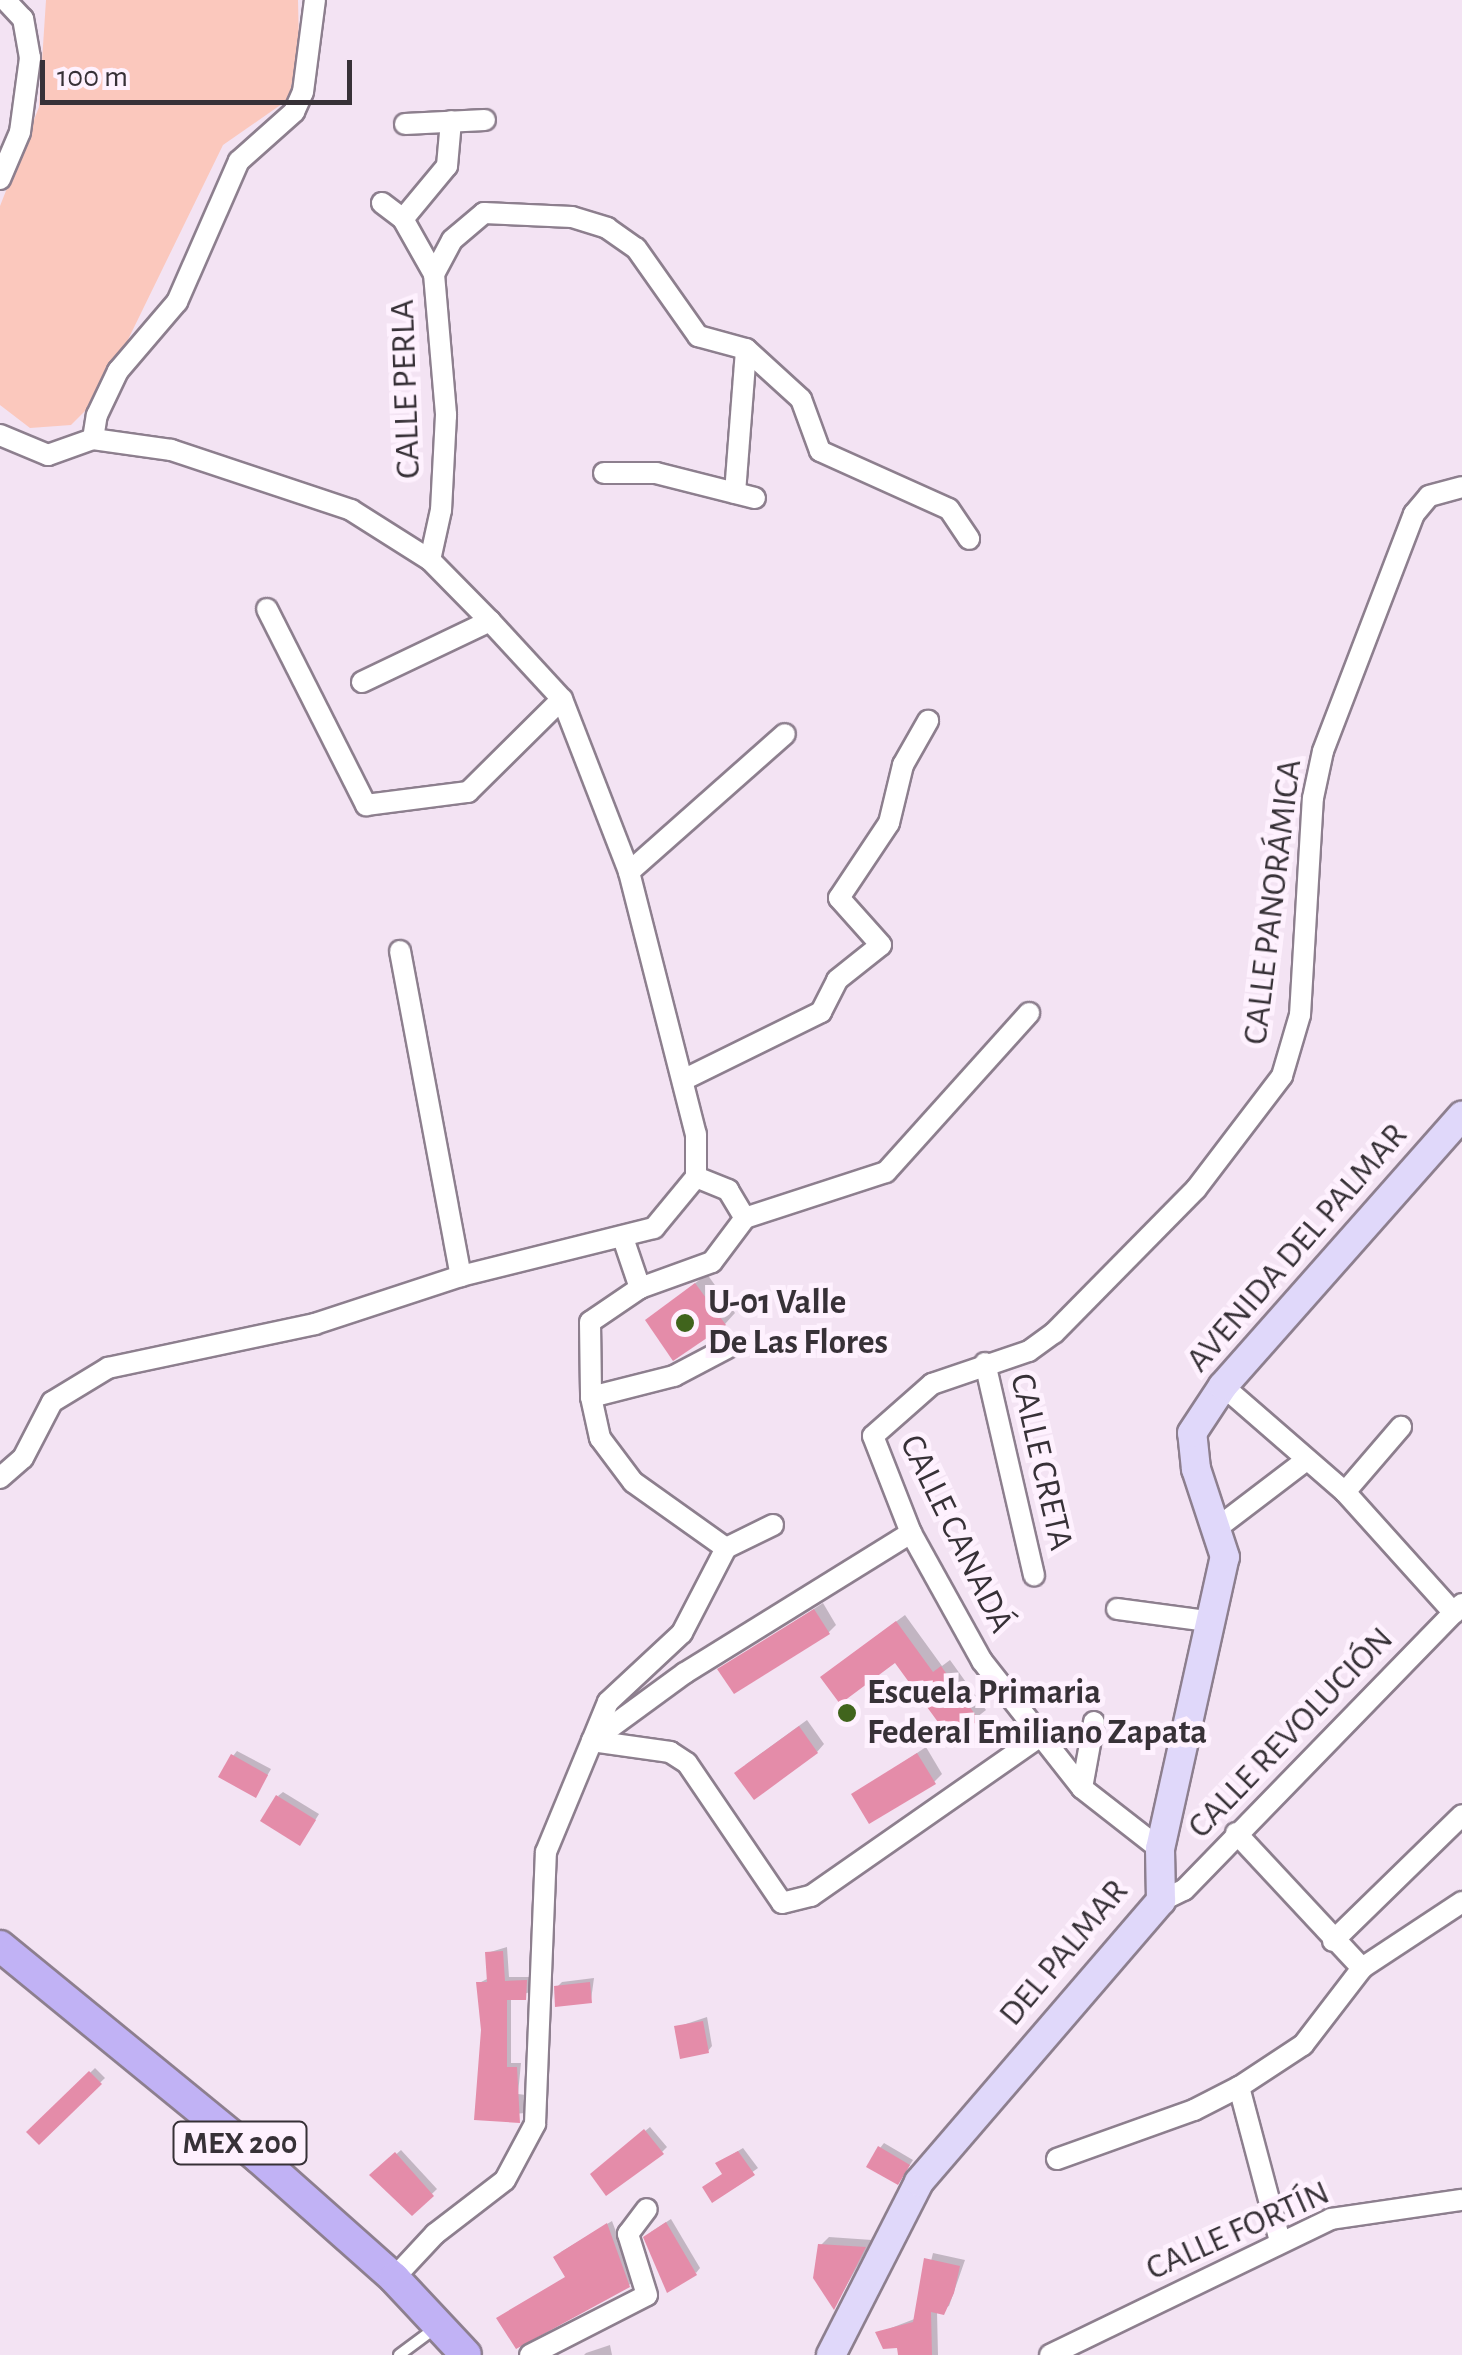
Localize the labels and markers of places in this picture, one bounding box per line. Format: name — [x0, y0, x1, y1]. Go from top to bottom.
place label: U-01 Valle De Las Flores — [708, 1282, 888, 1364]
marker: U-01 Valle De Las Flores — [672, 1310, 698, 1336]
place label: Escuela Primaria Federal Emiliano Zapata — [867, 1672, 1207, 1754]
marker: Escuela Primaria Federal Emiliano Zapata — [836, 1702, 858, 1724]

